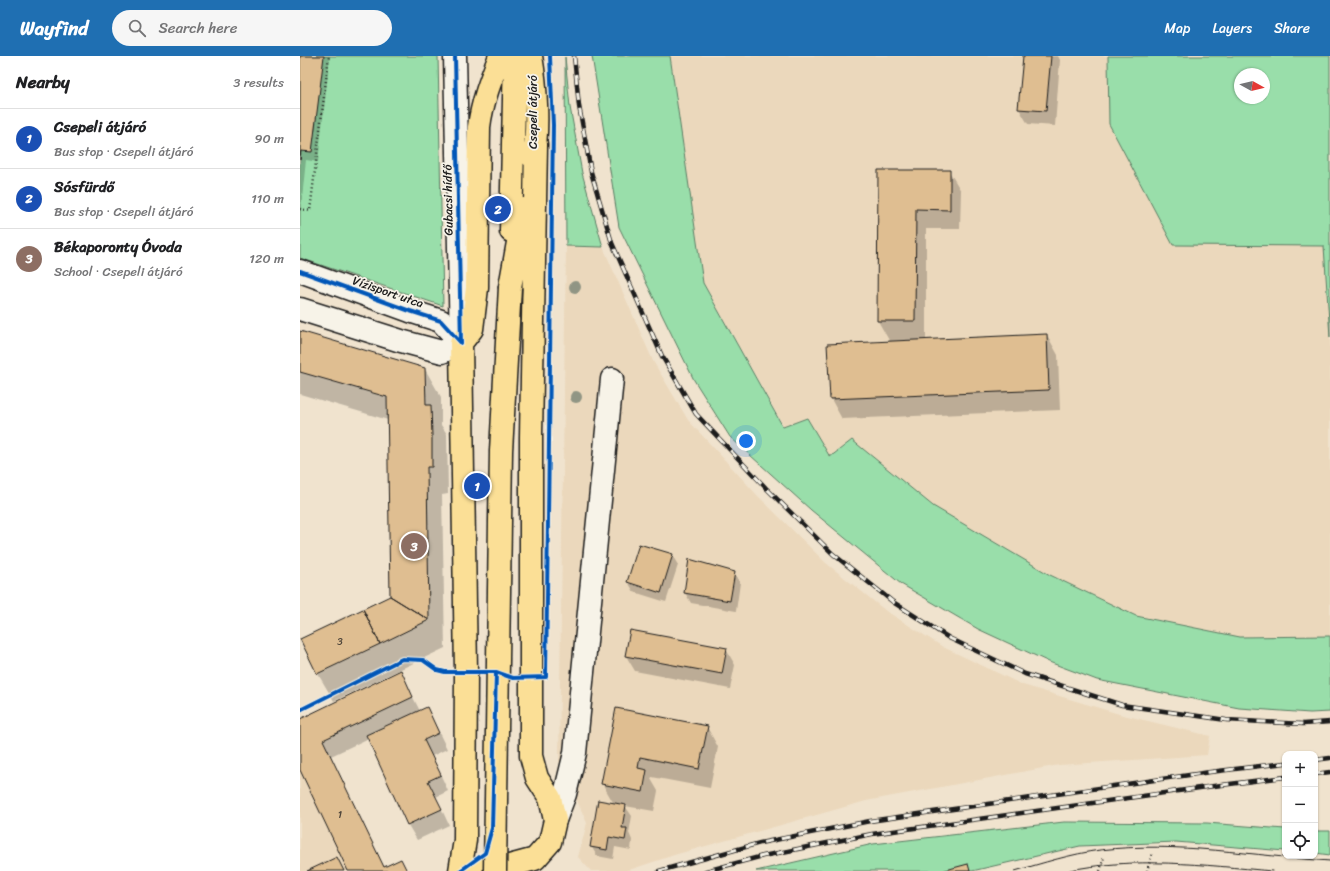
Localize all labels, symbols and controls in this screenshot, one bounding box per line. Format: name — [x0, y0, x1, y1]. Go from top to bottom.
search box — [112, 10, 392, 46]
text: Wayfind — [20, 12, 88, 45]
text: Search here — [158, 15, 237, 41]
text: Map — [1165, 16, 1190, 41]
text: Layers — [1212, 16, 1252, 41]
text: Share — [1274, 16, 1310, 41]
icon: search — [126, 17, 148, 39]
text: Nearby — [16, 67, 70, 97]
north arrow — [1234, 68, 1270, 104]
text: 3 results — [233, 71, 284, 94]
street label: Csepeli átjáró — [522, 74, 544, 149]
text: Csepeli átjáró — [54, 114, 146, 140]
text: 1 — [26, 127, 32, 150]
text: 90 m — [254, 127, 284, 150]
text: Bus stop · Csepeli átjáró — [54, 140, 193, 163]
street label: Gubacsi hídfő — [436, 163, 460, 236]
text: Sósfürdő — [54, 174, 114, 200]
text: 2 — [25, 187, 33, 210]
text: 110 m — [251, 187, 284, 210]
pin: 2 — [485, 194, 511, 224]
text: Bus stop · Csepeli átjáró — [54, 200, 193, 223]
text: Békaporonty Óvoda — [54, 234, 182, 260]
text: 3 — [25, 247, 33, 270]
text: 120 m — [249, 247, 284, 270]
text: School · Csepeli átjáró — [54, 260, 183, 283]
street label: Vízisport utca — [349, 270, 427, 314]
your location — [736, 431, 756, 451]
pin: 1 — [464, 471, 490, 501]
pin: 3 — [401, 531, 427, 561]
house number: 3 — [337, 633, 343, 651]
map controls — [1282, 751, 1318, 859]
button: + — [1282, 751, 1318, 787]
button: − — [1282, 787, 1318, 823]
house number: 1 — [338, 806, 342, 824]
button: locate — [1282, 823, 1318, 859]

